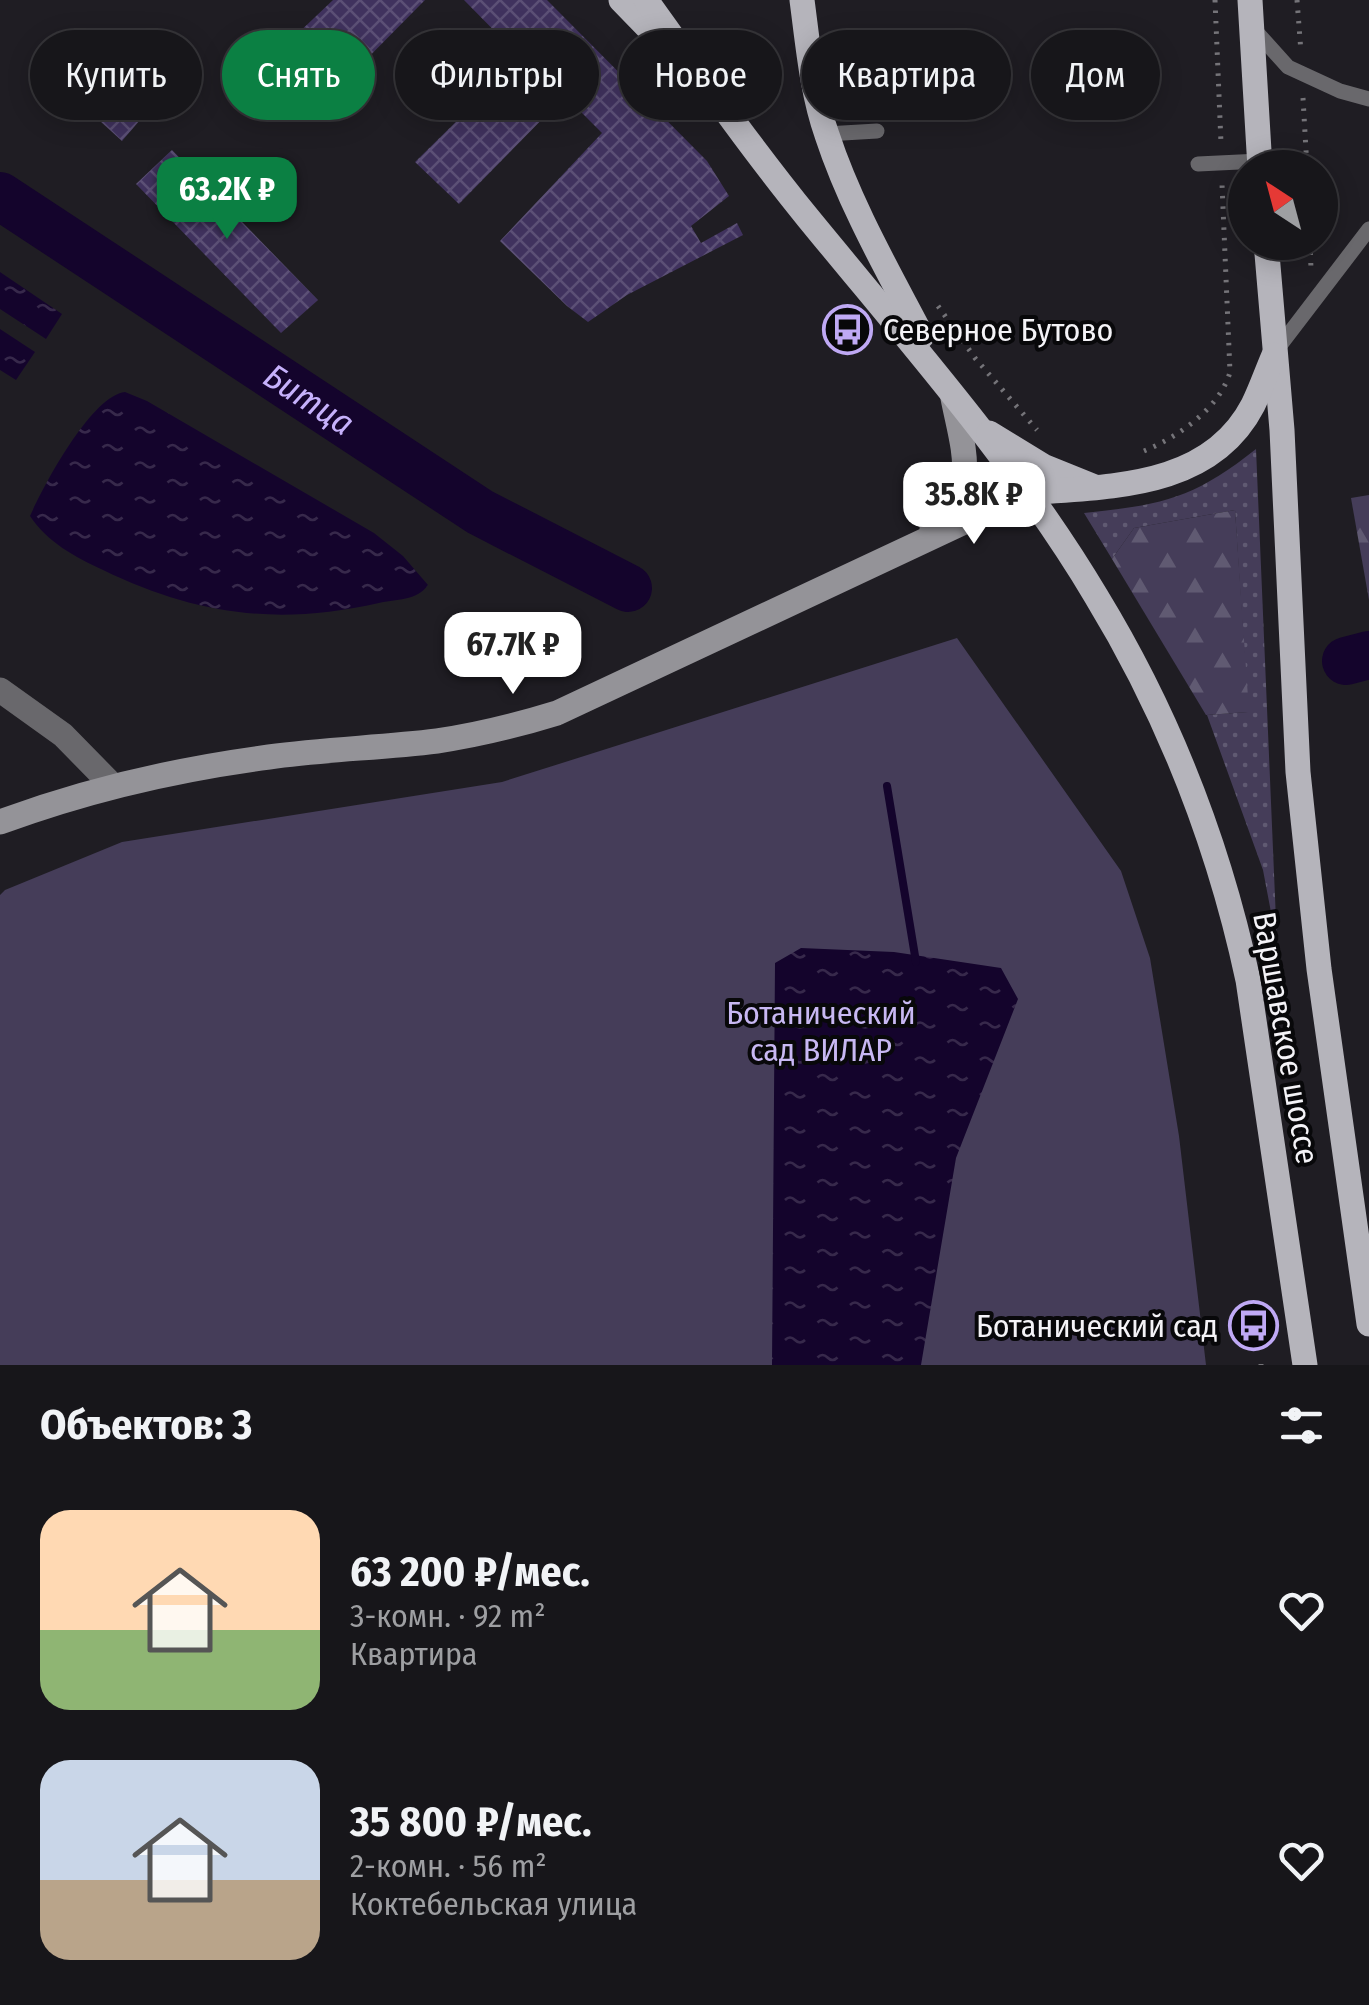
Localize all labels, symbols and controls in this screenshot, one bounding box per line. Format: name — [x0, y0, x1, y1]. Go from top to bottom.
chip: Купить — [30, 30, 202, 120]
chip: Снять — [222, 30, 375, 120]
chip: Фильтры — [395, 30, 599, 120]
chip: Новое — [619, 30, 782, 120]
chip: Квартира — [802, 30, 1011, 120]
chip: Дом — [1031, 30, 1160, 120]
north arrow — [1228, 150, 1338, 260]
map controls — [1228, 150, 1338, 260]
pin: 63.2K ₽ — [135, 157, 319, 242]
text: 63.2K ₽ — [179, 170, 275, 208]
bus stop icon: Северное Бутово — [822, 304, 874, 356]
place label: Северное Бутово — [883, 311, 1113, 349]
water label: Битца — [256, 355, 362, 444]
pin: 35.8K ₽ — [882, 462, 1066, 547]
text: 35.8K ₽ — [925, 475, 1023, 513]
pin: 67.7K ₽ — [421, 612, 605, 697]
text: 67.7K ₽ — [466, 625, 560, 663]
street label: Варшавское шоссе — [1245, 909, 1327, 1167]
park label: Ботанический сад ВИЛАР — [726, 994, 916, 1069]
bus stop icon: Ботанический сад — [1227, 1300, 1279, 1352]
place label: Ботанический сад — [976, 1307, 1218, 1345]
icon: filters — [1274, 1398, 1329, 1453]
text: Объектов: 3 — [40, 1400, 252, 1450]
text: 63 200 ₽/мес. — [350, 1547, 590, 1597]
icon: home — [120, 1550, 240, 1670]
icon: heart — [1274, 1583, 1329, 1638]
text: 3-комн. · 92 m² — [350, 1597, 546, 1635]
text: Квартира — [350, 1635, 477, 1673]
text: 35 800 ₽/мес. — [350, 1797, 592, 1847]
icon: home — [120, 1800, 240, 1920]
icon: heart — [1274, 1833, 1329, 1888]
text: 2-комн. · 56 m² — [350, 1847, 547, 1885]
text: Коктебельская улица — [350, 1885, 637, 1923]

